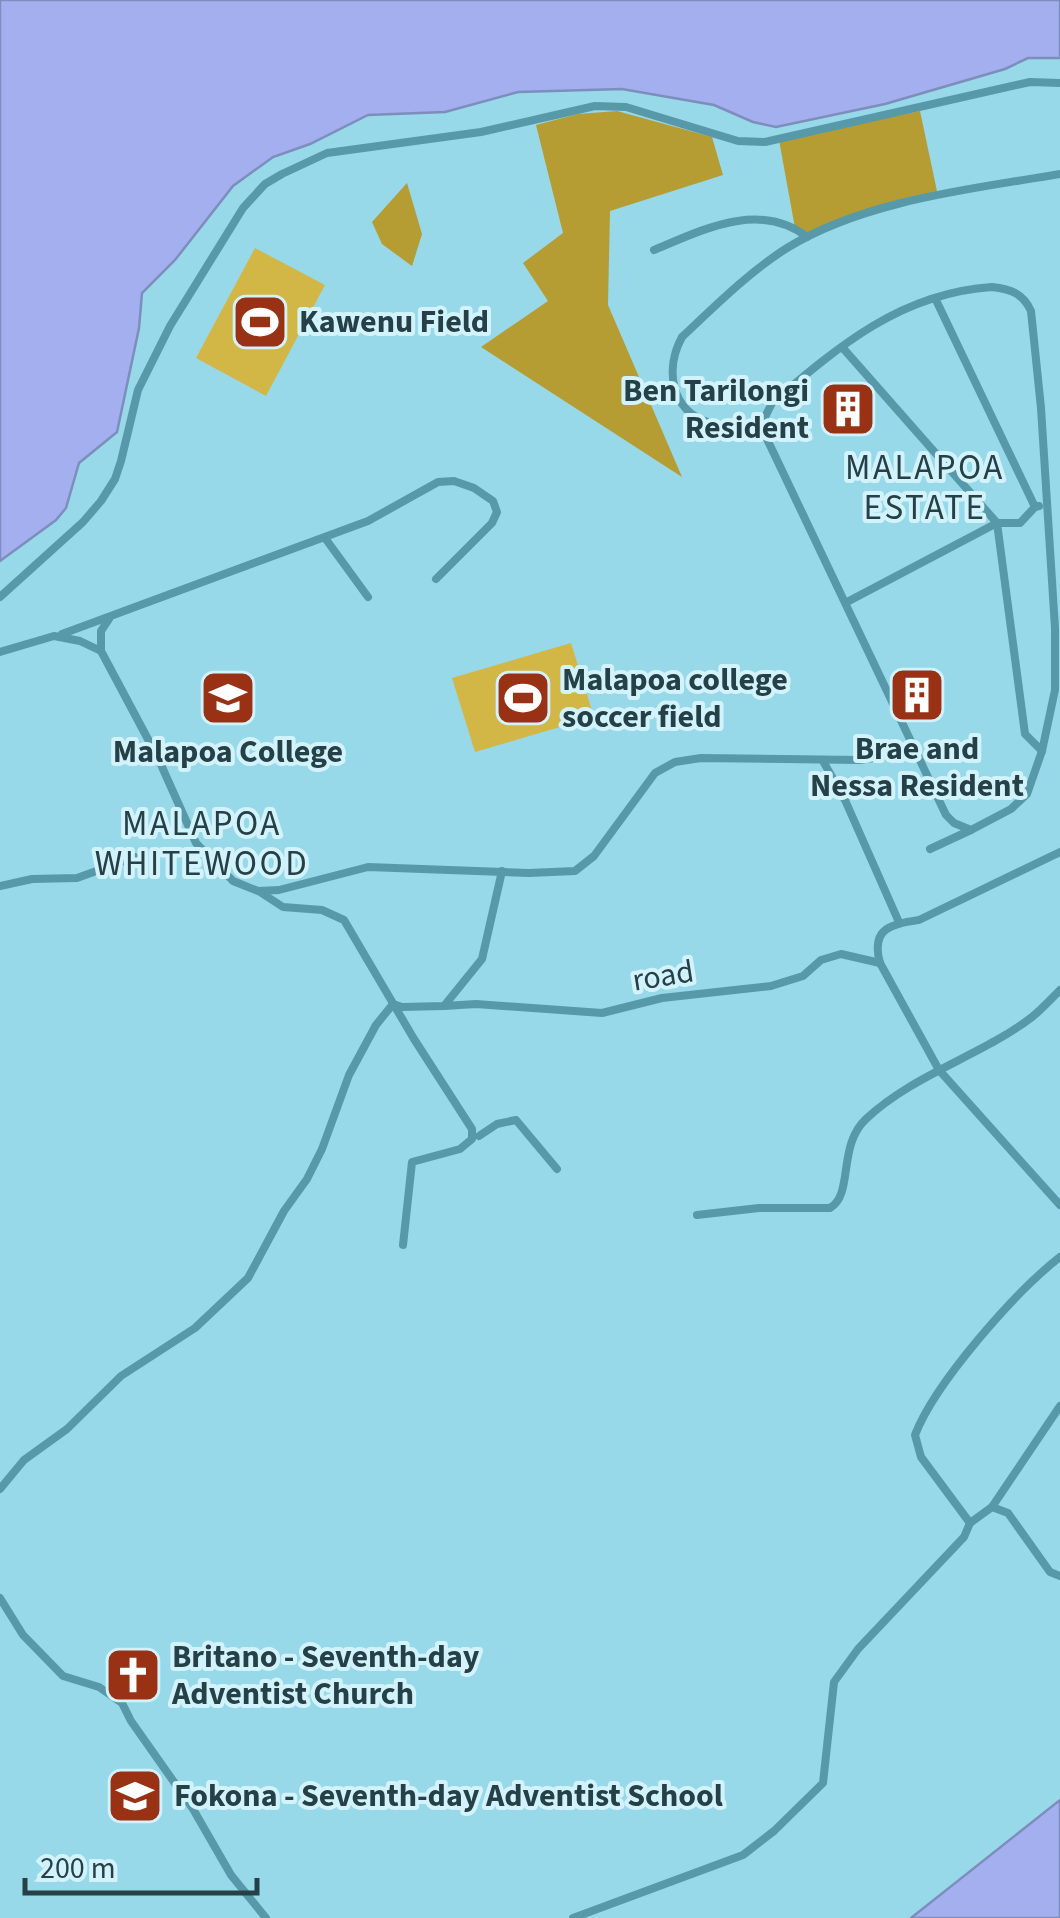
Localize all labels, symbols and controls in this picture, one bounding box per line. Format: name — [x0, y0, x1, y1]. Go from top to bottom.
sports icon: Kawenu Field — [230, 292, 290, 352]
place label: Kawenu Field — [299, 299, 489, 345]
place label: Ben Tarilongi Resident — [623, 368, 809, 451]
building icon: Ben Tarilongi Resident — [818, 379, 878, 439]
district label: MALAPOA ESTATE — [845, 443, 1005, 533]
place label: Malapoa college soccer field — [562, 657, 788, 740]
building icon: Brae and Nessa Resident — [887, 665, 947, 725]
school or university icon: Malapoa College — [198, 668, 258, 728]
sports icon: Malapoa college soccer field — [493, 668, 553, 728]
place label: Brae and Nessa Resident — [810, 726, 1024, 809]
place label: Malapoa College — [113, 729, 343, 775]
district label: MALAPOA WHITEWOOD — [95, 799, 309, 889]
street label: road — [629, 948, 697, 1004]
place label: Britano - Seventh-day Adventist Church — [171, 1634, 480, 1717]
church icon: Britano - Seventh-day Adventist Church — [103, 1645, 163, 1705]
school or university icon: Fokona - Seventh-day Adventist School — [105, 1766, 165, 1826]
place label: Fokona - Seventh-day Adventist School — [174, 1773, 723, 1819]
scale bar — [25, 1833, 258, 1895]
text: 200 m — [40, 1847, 116, 1890]

